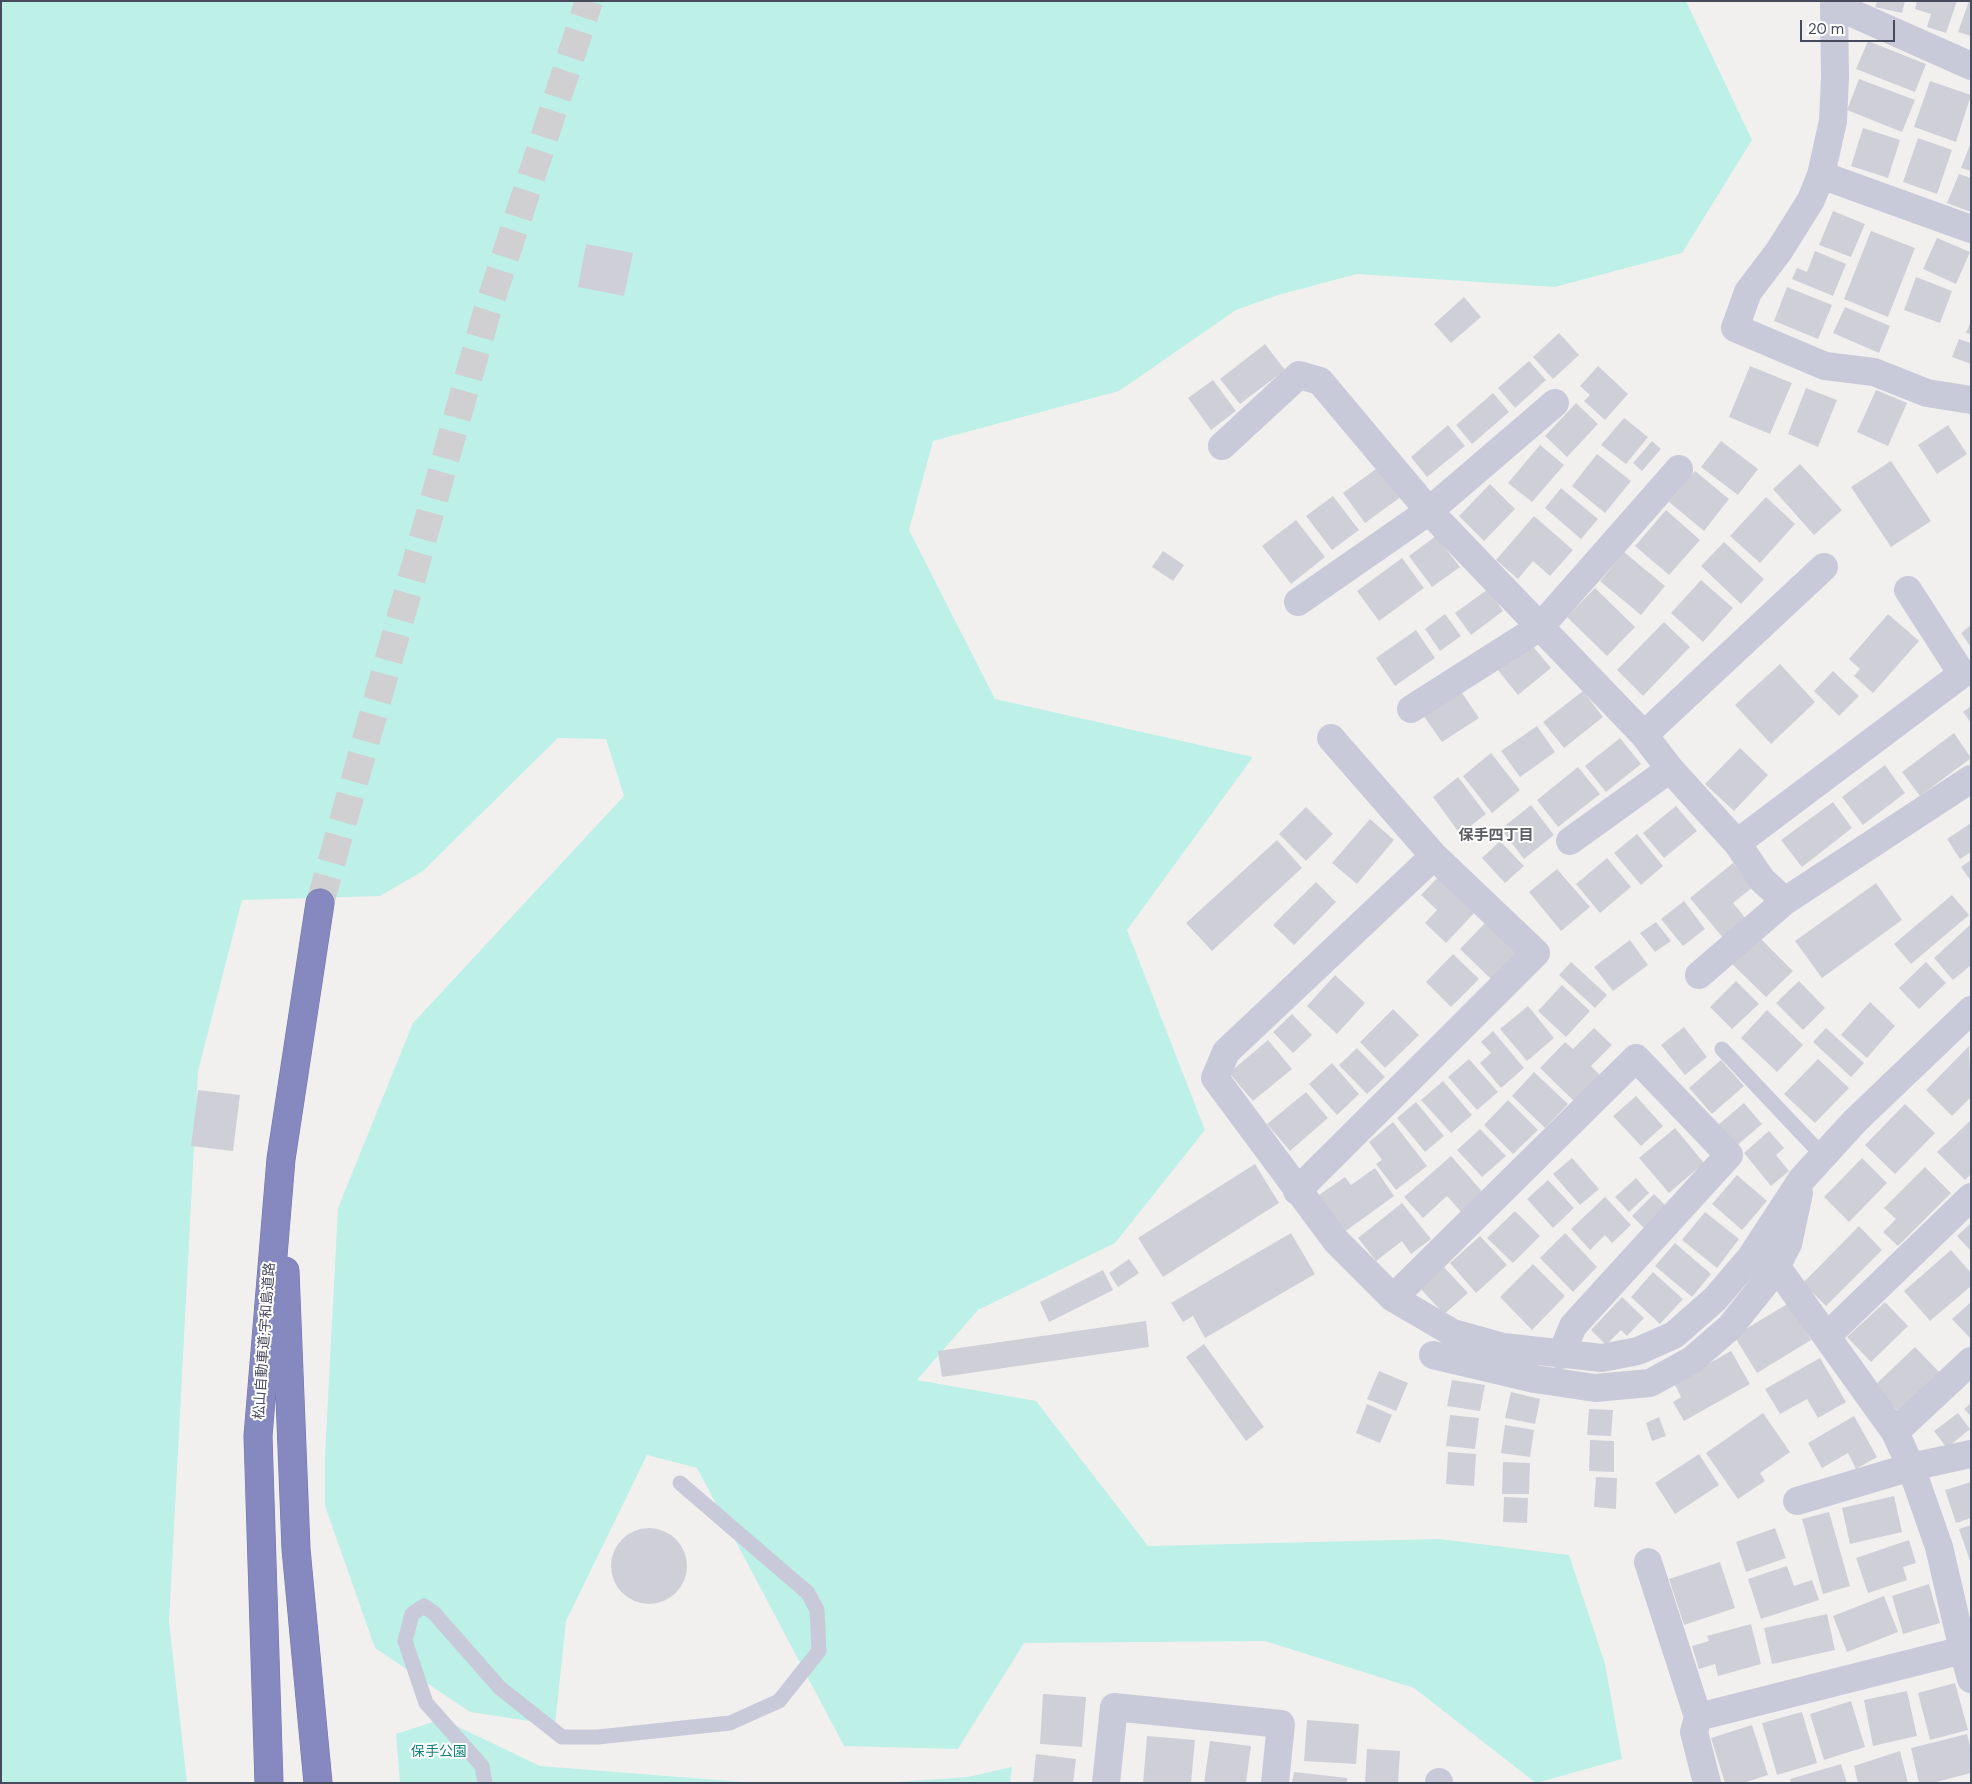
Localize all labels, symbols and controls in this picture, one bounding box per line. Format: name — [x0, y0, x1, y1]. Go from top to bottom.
scale bar — [1802, 10, 1897, 42]
text: 20 m — [1808, 19, 1844, 39]
district label: 保手四丁目 — [1459, 827, 1533, 845]
street label: 松山自動車道;宇和島道路 — [251, 1262, 279, 1420]
park label: 保手公園 — [411, 1744, 467, 1760]

